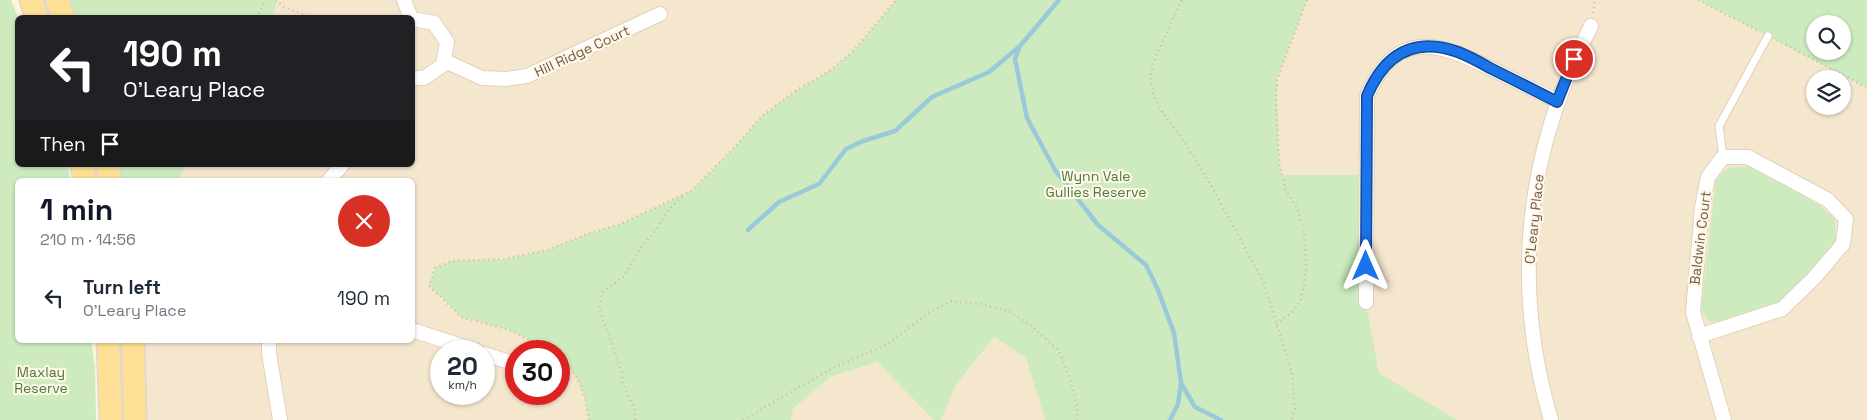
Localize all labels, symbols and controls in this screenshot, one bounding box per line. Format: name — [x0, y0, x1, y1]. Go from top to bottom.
map controls — [1806, 15, 1851, 115]
button: search — [1806, 15, 1851, 60]
street label: Hill Ridge Court — [531, 21, 633, 81]
text: 190 m — [123, 32, 222, 76]
icon: left — [40, 35, 105, 100]
pin — [1553, 38, 1595, 80]
icon: arrive — [1560, 45, 1588, 73]
button: layers — [1806, 70, 1851, 115]
text: O'Leary Place — [123, 75, 265, 103]
icon: arrive — [96, 130, 124, 158]
text: Then — [40, 132, 86, 157]
park label: Wynn Vale Gullies Reserve — [1046, 167, 1146, 201]
street label: O'Leary Place — [1520, 173, 1548, 265]
text: 1 min — [40, 190, 113, 229]
street label: Baldwin Court — [1685, 190, 1715, 286]
button: close — [338, 195, 390, 247]
text: 210 m · 14:56 — [40, 229, 136, 250]
position arrow — [1339, 239, 1391, 291]
text: Turn left — [83, 275, 161, 300]
icon: left — [40, 284, 68, 312]
text: 190 m — [337, 286, 390, 311]
text: O'Leary Place — [83, 300, 186, 321]
speed limit sign: 30 — [505, 340, 570, 405]
text: 20 — [447, 350, 478, 382]
park label: Maxlay Reserve — [14, 363, 68, 397]
text: km/h — [448, 377, 477, 393]

